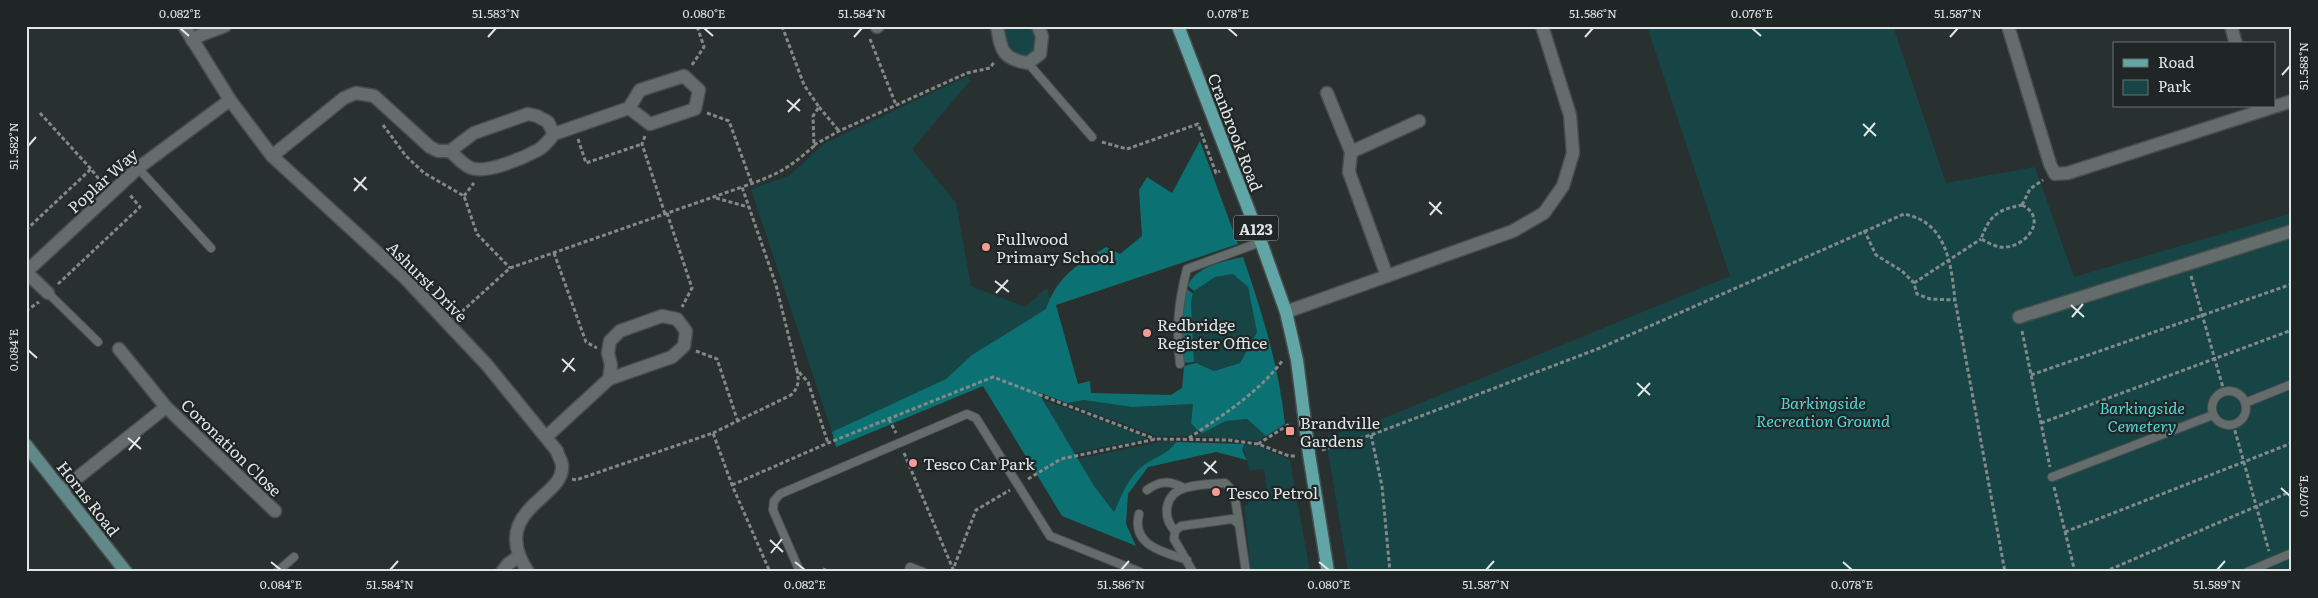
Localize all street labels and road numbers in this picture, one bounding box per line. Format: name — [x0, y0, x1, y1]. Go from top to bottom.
street label: Cranbrook Road — [1202, 70, 1270, 195]
street label: Poplar Way — [62, 141, 143, 218]
road number: A123 — [1234, 216, 1278, 240]
street label: Ashurst Drive — [382, 235, 474, 327]
street label: Coronation Close — [176, 393, 288, 501]
street label: Horns Road — [52, 455, 126, 541]

